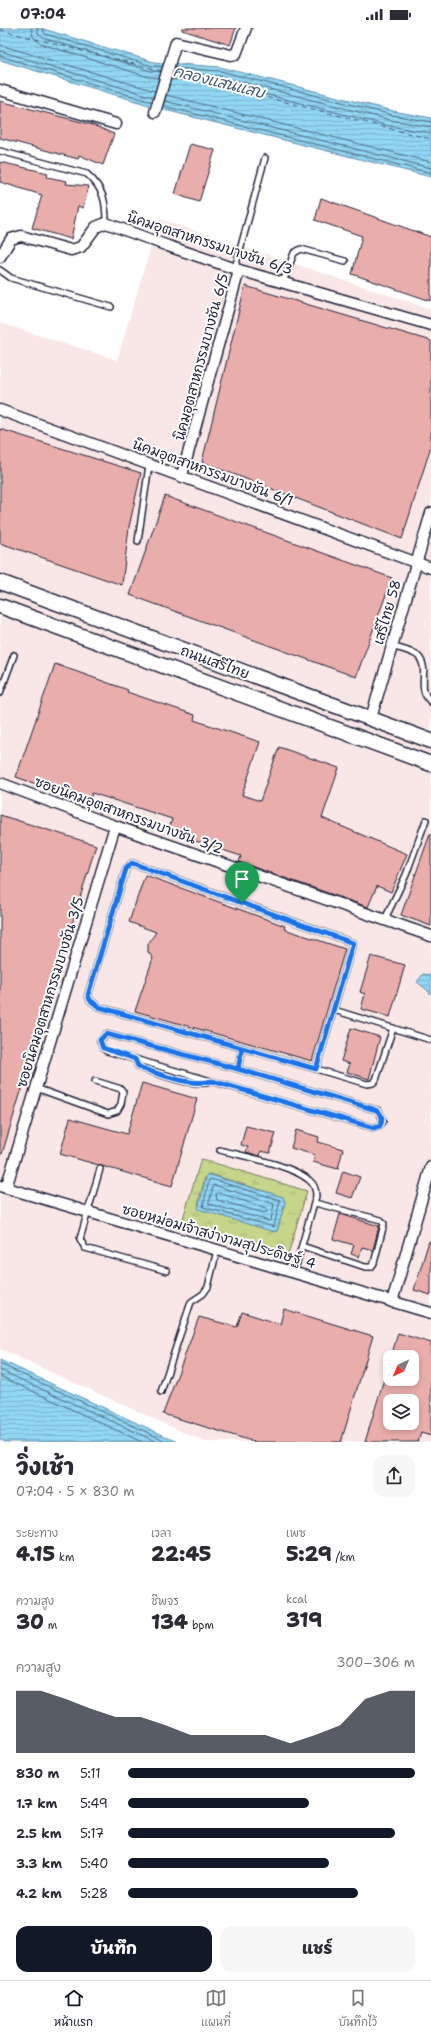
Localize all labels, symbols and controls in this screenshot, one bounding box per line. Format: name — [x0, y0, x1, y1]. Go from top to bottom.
text: 07:04 — [20, 4, 66, 24]
water label: คลองแสนแสบ — [171, 61, 268, 103]
street label: นิคมอุตสาหกรรมบางชัน 6/3 — [124, 208, 295, 279]
street label: นิคมอุตสาหกรรมบางชัน 6/5 — [170, 271, 233, 443]
street label: นิคมอุตสาหกรรมบางชัน 6/1 — [130, 435, 296, 510]
street label: เสรีไทย 58 — [369, 577, 405, 647]
street label: ถนนเสรีไทย — [178, 641, 252, 683]
street label: ซอยนิคมอุตสาหกรรมบางชัน 3/2 — [32, 772, 226, 859]
pin — [225, 862, 259, 903]
icon: arrive — [231, 868, 253, 890]
street label: ซอยนิคมอุตสาหกรรมบางชัน 3/5 — [12, 894, 89, 1090]
street label: ซอยหม่อมเจ้าสง่างามสุประดิษฐ์ 4 — [120, 1200, 318, 1273]
north arrow — [383, 1350, 419, 1386]
map controls — [383, 1350, 419, 1430]
button: layers — [383, 1394, 419, 1430]
text: วิ่งเช้า — [16, 1453, 74, 1482]
button: share — [373, 1455, 415, 1497]
text: 07:04 · 5 × 830 m — [16, 1483, 134, 1500]
text: ระยะทาง — [16, 1526, 58, 1541]
text: เวลา — [151, 1526, 171, 1541]
text: เพซ — [286, 1526, 306, 1541]
text: 4.15 — [16, 1541, 55, 1567]
text: 22:45 — [151, 1541, 211, 1567]
text: 5:29 — [286, 1541, 332, 1567]
text: km — [55, 1550, 74, 1565]
text: /km — [332, 1550, 355, 1565]
text: kcal — [286, 1592, 307, 1607]
text: ความสูง — [16, 1594, 54, 1609]
text: ชีพจร — [151, 1594, 179, 1609]
text: 319 — [286, 1607, 322, 1633]
text: 30 — [16, 1609, 44, 1635]
text: 134 — [151, 1609, 188, 1635]
text: m — [44, 1618, 57, 1633]
text: bpm — [188, 1618, 214, 1633]
text: 300–306 m — [336, 1654, 415, 1671]
text: ความสูง — [16, 1659, 61, 1676]
text: 830 m — [16, 1765, 59, 1782]
text: 5:11 — [80, 1765, 101, 1782]
text: 1.7 km — [16, 1795, 57, 1812]
text: 5:49 — [80, 1795, 108, 1812]
text: 2.5 km — [16, 1825, 62, 1842]
text: 5:17 — [80, 1825, 104, 1842]
text: 3.3 km — [16, 1855, 62, 1872]
text: 5:40 — [80, 1855, 108, 1872]
text: 4.2 km — [16, 1885, 62, 1902]
text: 5:28 — [80, 1885, 108, 1902]
button: บันทึก — [16, 1926, 212, 1972]
button: แชร์ — [220, 1926, 415, 1972]
tab: หน้าแรก — [54, 1987, 93, 2030]
tab: แผนที่ — [201, 1987, 231, 2030]
tab: บันทึกไว้ — [338, 1987, 377, 2030]

